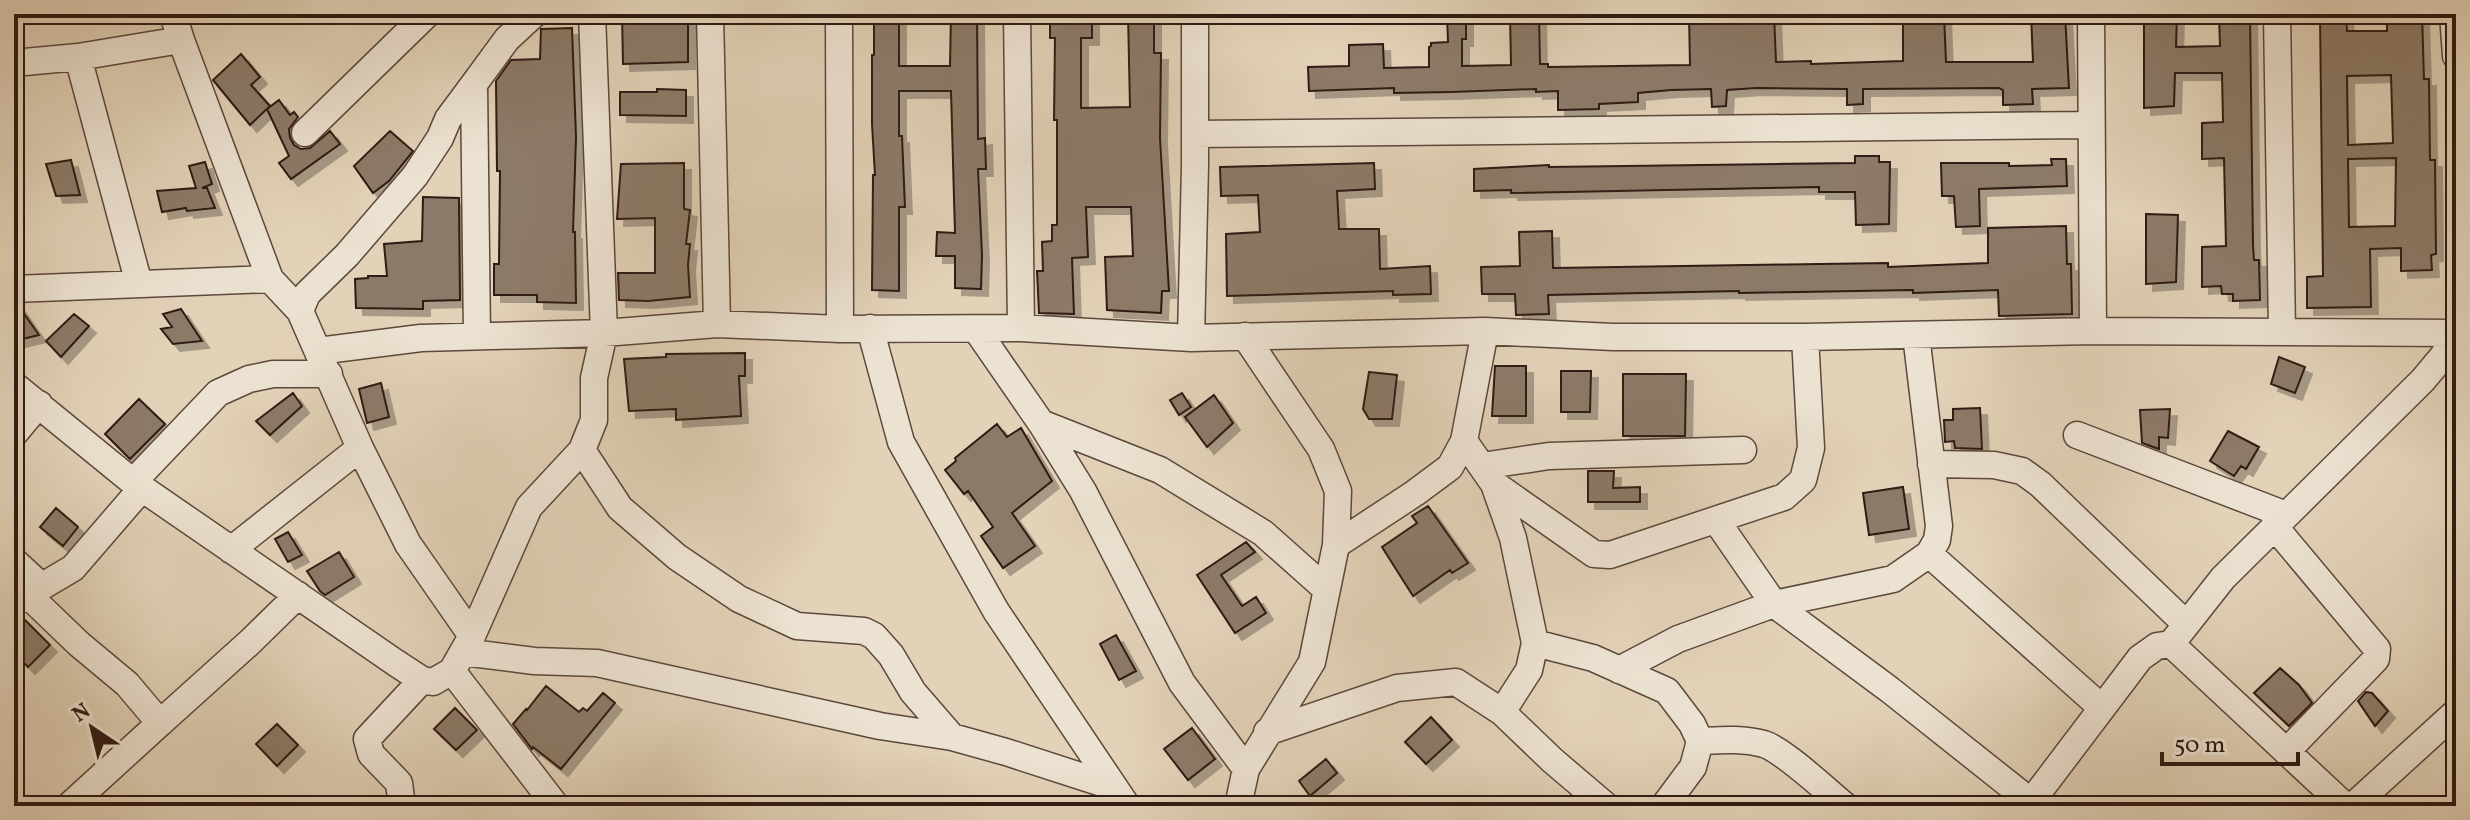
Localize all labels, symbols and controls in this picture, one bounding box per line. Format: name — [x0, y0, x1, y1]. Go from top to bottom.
north arrow — [52, 688, 132, 768]
text: N — [67, 696, 97, 731]
scale bar — [2162, 716, 2298, 766]
text: 50 m — [2174, 729, 2226, 763]

